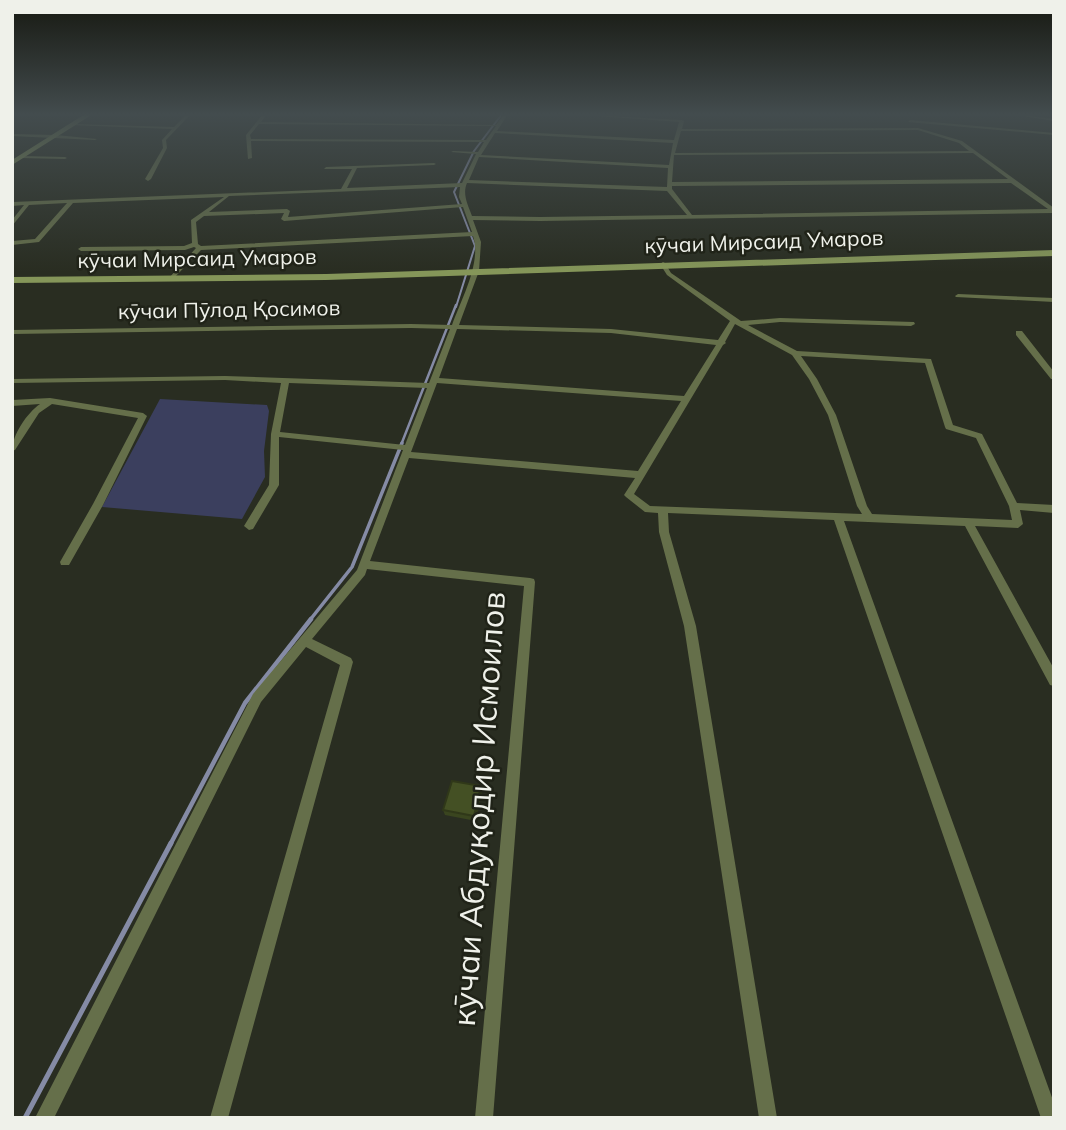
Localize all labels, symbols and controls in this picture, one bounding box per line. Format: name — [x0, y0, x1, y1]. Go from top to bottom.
street label: кӯчаи Мирсаид Умаров — [644, 224, 884, 258]
street label: кӯчаи Мирсаид Умаров — [77, 243, 317, 273]
street label: кӯчаи Пӯлод Қосимов — [118, 294, 340, 324]
street label: кӯчаи Абдуқодир Исмоилов — [443, 590, 513, 1028]

